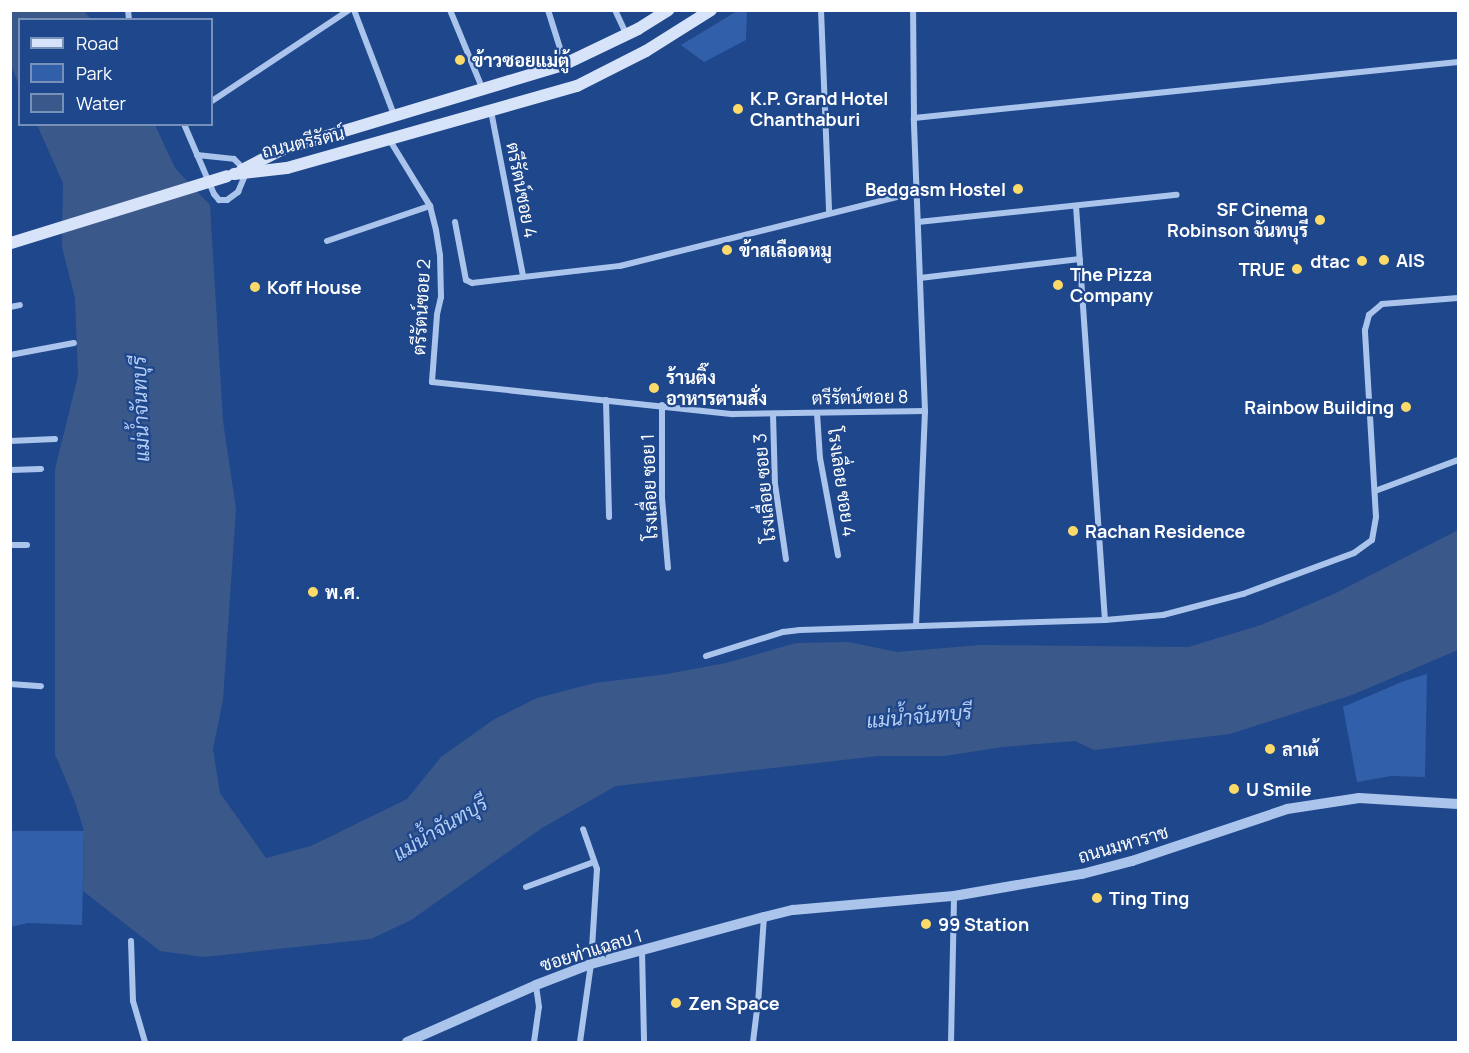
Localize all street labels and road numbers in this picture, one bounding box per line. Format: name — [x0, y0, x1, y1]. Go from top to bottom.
street label: ถนนตรีรัตน์ — [260, 122, 346, 162]
street label: ตรีรัตน์ซอย 4 — [502, 140, 542, 240]
street label: ตรีรัตน์ซอย 2 — [408, 258, 434, 356]
street label: ตรีรัตน์ซอย 8 — [811, 385, 909, 409]
street label: โรงเลื่อย ซอย 4 — [824, 426, 860, 538]
street label: โรงเลื่อย ซอย 3 — [748, 432, 780, 544]
street label: โรงเลื่อย ซอย 1 — [636, 433, 662, 541]
street label: ถนนมหาราช — [1075, 821, 1171, 867]
street label: ซอยท่าแฉลบ 1 — [537, 924, 645, 976]

